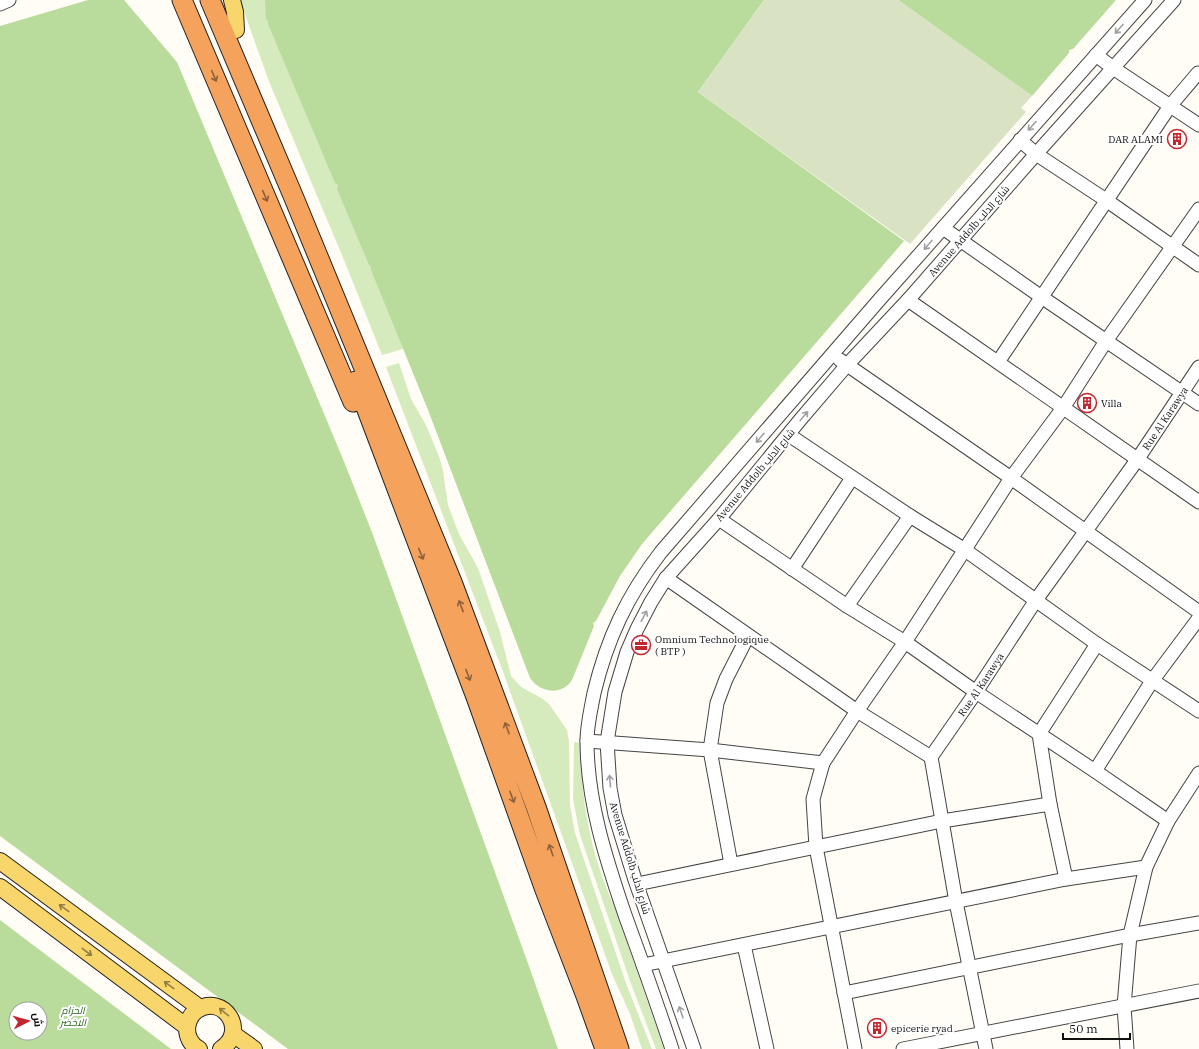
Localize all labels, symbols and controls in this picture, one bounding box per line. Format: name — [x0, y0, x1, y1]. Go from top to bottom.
one-way arrow — [1114, 24, 1123, 35]
one-way arrow — [211, 70, 219, 82]
one-way arrow — [1028, 121, 1037, 132]
building icon: DAR ALAMI — [1166, 128, 1188, 150]
place label: DAR ALAMI — [1108, 133, 1163, 146]
street label: Avenue Addolb شارع الدلب — [926, 183, 1012, 279]
one-way arrow — [262, 189, 270, 201]
one-way arrow — [923, 240, 933, 250]
street label: Rue Al Karawya — [1139, 383, 1191, 452]
building icon: Villa — [1076, 392, 1098, 414]
place label: Villa — [1101, 397, 1123, 410]
one-way arrow — [799, 411, 808, 422]
street label: Avenue Addolb شارع الدلب — [712, 426, 798, 524]
one-way arrow — [756, 433, 765, 444]
one-way arrow — [418, 547, 426, 559]
one-way arrow — [457, 600, 465, 612]
one-way arrow — [641, 610, 648, 622]
place label: Omnium Technologique ( BTP ) — [655, 633, 769, 658]
office icon: Omnium Technologique ( BTP ) — [630, 634, 652, 656]
street label: Rue Al Karawya — [955, 650, 1007, 719]
one-way arrow — [464, 669, 472, 681]
one-way arrow — [502, 722, 510, 734]
one-way arrow — [606, 775, 613, 788]
one-way arrow — [509, 791, 517, 803]
street label: Avenue Addolb شارع الدلب — [607, 800, 653, 916]
one-way arrow — [547, 844, 554, 857]
one-way arrow — [59, 904, 70, 912]
one-way arrow — [82, 948, 93, 956]
one-way arrow — [164, 981, 175, 989]
north arrow — [8, 1001, 48, 1041]
park label: الحزام الاخضر — [58, 1004, 87, 1029]
one-way arrow — [677, 1006, 684, 1019]
one-way arrow — [219, 1007, 229, 1016]
text: ش — [30, 1012, 46, 1028]
scale bar — [1063, 1015, 1130, 1041]
building icon: epicerie ryad — [866, 1017, 888, 1039]
text: 50 m — [1069, 1021, 1098, 1036]
place label: epicerie ryad — [891, 1022, 953, 1035]

